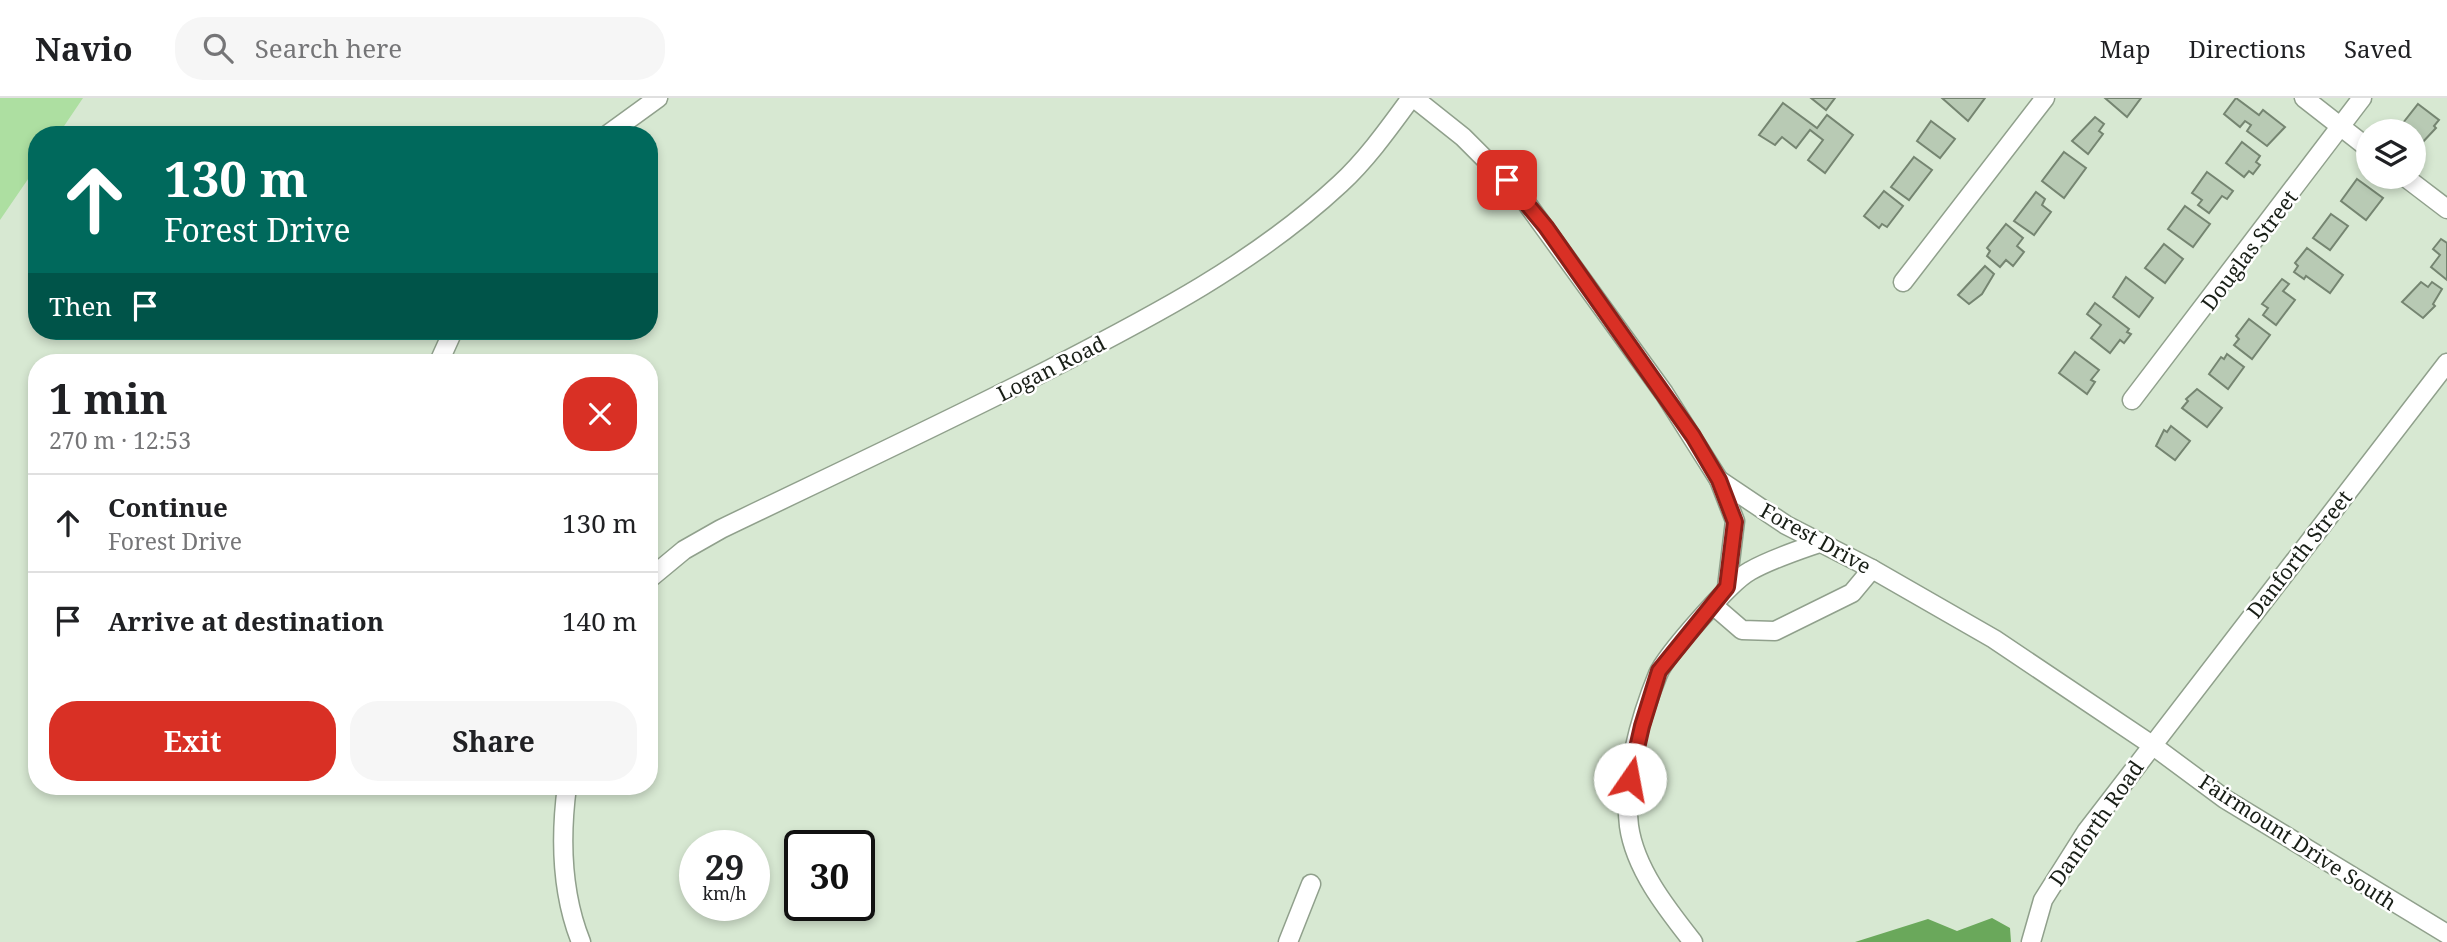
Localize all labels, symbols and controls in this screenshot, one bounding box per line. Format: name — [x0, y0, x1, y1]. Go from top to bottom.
search box — [175, 17, 665, 80]
text: Navio — [35, 26, 133, 71]
icon: search — [199, 29, 237, 67]
text: Search here — [255, 30, 402, 66]
text: Map — [2100, 32, 2151, 65]
text: Directions — [2189, 32, 2306, 65]
text: Saved — [2344, 32, 2412, 65]
map controls — [2356, 119, 2426, 189]
button: layers — [2356, 119, 2426, 189]
text: 130 m — [164, 145, 308, 211]
pin — [1477, 150, 1537, 210]
icon: ahead — [49, 154, 140, 245]
icon: arrive — [1488, 161, 1526, 199]
street label: Douglas Street — [2195, 184, 2303, 316]
text: Forest Drive — [164, 208, 351, 251]
icon: arrive — [126, 287, 164, 325]
text: Then — [49, 288, 112, 324]
street label: Logan Road — [992, 329, 1110, 407]
text: 1 min — [49, 369, 168, 426]
button: close — [563, 377, 637, 451]
text: 270 m · 12:53 — [49, 424, 191, 456]
street label: Danforth Street — [2240, 484, 2358, 624]
text: Continue — [108, 489, 228, 525]
street label: Forest Drive — [1756, 496, 1876, 580]
icon: ahead — [49, 504, 87, 542]
text: 130 m — [562, 505, 637, 541]
text: Forest Drive — [108, 525, 242, 557]
icon: arrive — [49, 602, 87, 640]
text: Arrive at destination — [108, 603, 384, 639]
text: 140 m — [562, 603, 637, 639]
button: Exit — [49, 701, 336, 781]
button: Share — [350, 701, 637, 781]
position arrow — [1593, 742, 1667, 816]
street label: Danforth Road — [2042, 755, 2150, 891]
street label: Fairmount Drive South — [2194, 768, 2402, 916]
speed limit sign: 30 — [784, 830, 875, 921]
text: 29 — [705, 843, 744, 890]
text: km/h — [702, 881, 747, 905]

